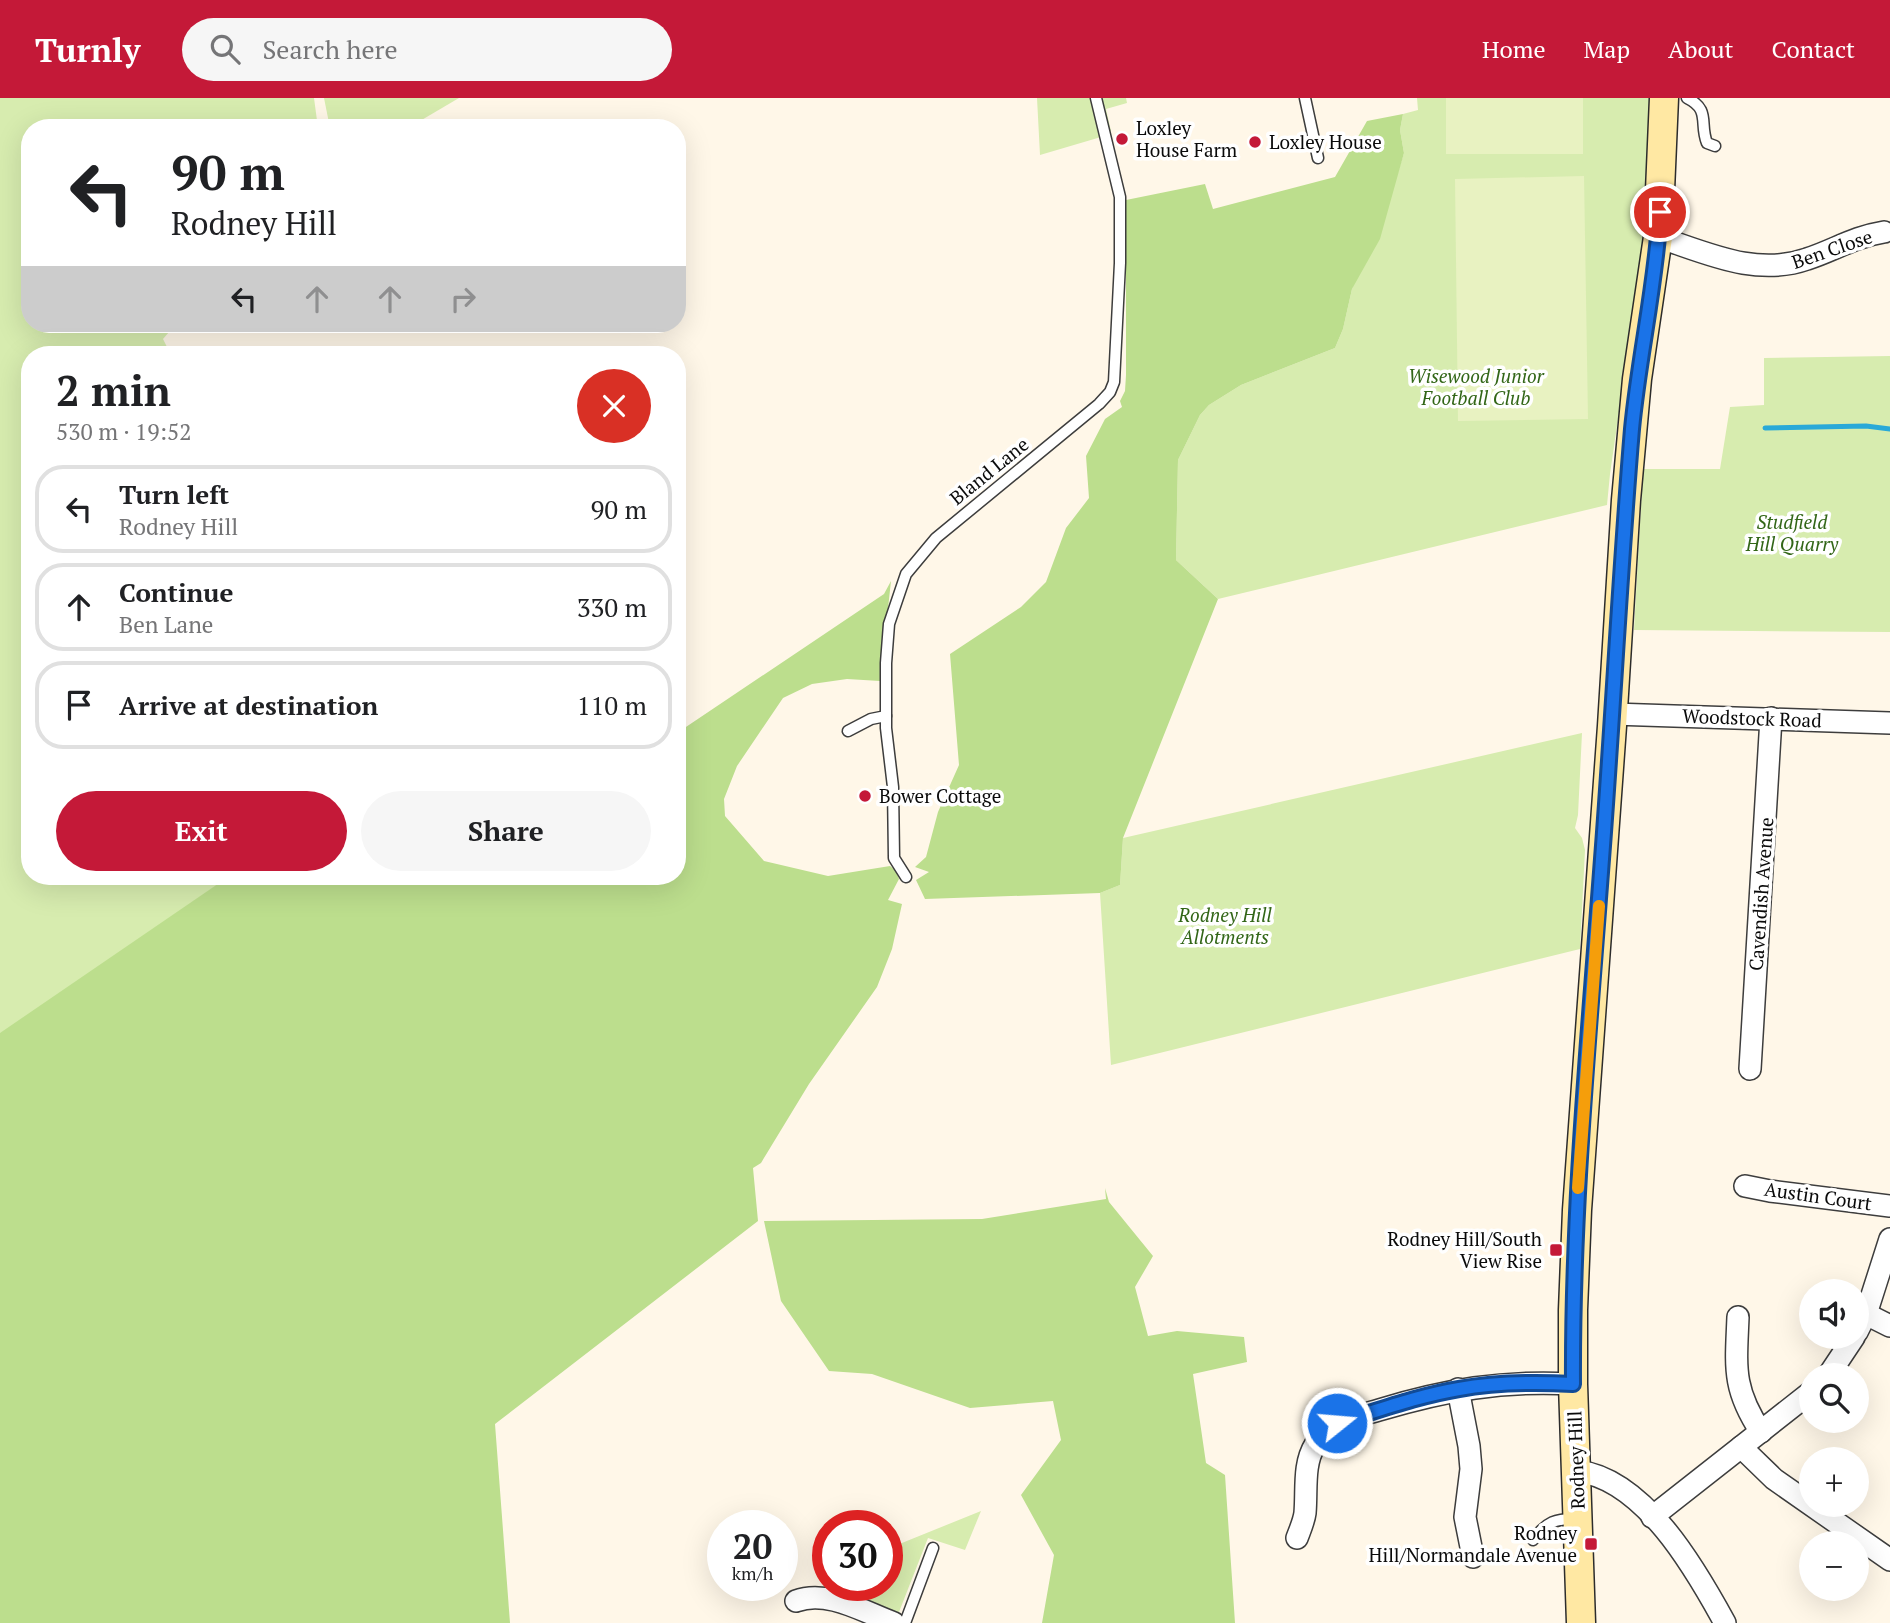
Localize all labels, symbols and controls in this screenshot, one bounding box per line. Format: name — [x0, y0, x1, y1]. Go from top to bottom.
search box — [182, 18, 672, 81]
text: Turnly — [35, 28, 140, 71]
icon: search — [206, 30, 244, 68]
text: Search here — [262, 32, 398, 66]
text: Home — [1482, 33, 1546, 65]
text: Map — [1584, 33, 1630, 65]
text: About — [1668, 33, 1734, 65]
text: Contact — [1772, 33, 1855, 65]
place label: Loxley House Farm — [1136, 115, 1238, 162]
place label: Loxley House — [1269, 129, 1382, 154]
marker: Loxley House Farm — [1114, 131, 1130, 147]
marker: Loxley House — [1247, 134, 1263, 150]
text: 90 m — [171, 139, 285, 204]
icon: left — [56, 147, 147, 238]
pin — [1630, 182, 1690, 242]
icon: arrive — [1641, 193, 1679, 231]
text: Rodney Hill — [171, 202, 337, 244]
street label: Ben Close — [1788, 223, 1875, 274]
icon: left — [225, 280, 263, 318]
icon: ahead — [298, 280, 336, 318]
icon: ahead — [371, 280, 409, 318]
icon: right — [444, 280, 482, 318]
text: 2 min — [56, 362, 171, 418]
park label: Wisewood Junior Football Club — [1408, 363, 1545, 410]
button: close — [577, 369, 651, 443]
text: 530 m · 19:52 — [56, 416, 191, 447]
street label: Bland Lane — [944, 431, 1033, 510]
text: Turn left — [119, 477, 229, 511]
icon: left — [60, 490, 98, 528]
text: 90 m — [591, 492, 647, 526]
park label: Studfield Hill Quarry — [1745, 509, 1840, 556]
text: Rodney Hill — [119, 511, 238, 542]
text: Continue — [119, 575, 233, 609]
icon: ahead — [60, 588, 98, 626]
text: 330 m — [577, 590, 647, 624]
text: Ben Lane — [119, 609, 213, 640]
icon: arrive — [60, 686, 98, 724]
text: Arrive at destination — [119, 688, 378, 722]
text: 110 m — [577, 688, 647, 722]
street label: Woodstock Road — [1682, 703, 1823, 732]
place label: Bower Cottage — [879, 783, 1001, 808]
marker: Bower Cottage — [857, 788, 873, 804]
button: Exit — [56, 791, 347, 871]
button: Share — [361, 791, 651, 871]
street label: Cavendish Avenue — [1743, 816, 1778, 972]
park label: Rodney Hill Allotments — [1177, 902, 1272, 949]
street label: Austin Court — [1763, 1176, 1873, 1215]
place label: Rodney Hill/South View Rise — [1387, 1226, 1542, 1273]
marker: Rodney Hill/South View Rise — [1548, 1242, 1564, 1258]
map controls — [1799, 1279, 1869, 1601]
button: sound — [1799, 1279, 1869, 1349]
button: search — [1799, 1363, 1869, 1433]
position arrow — [1300, 1386, 1374, 1460]
street label: Rodney Hill — [1561, 1410, 1590, 1510]
button: + — [1799, 1447, 1869, 1517]
speed limit sign: 30 — [812, 1510, 903, 1601]
place label: Rodney Hill/Normandale Avenue — [1369, 1520, 1577, 1567]
text: 20 — [733, 1523, 772, 1569]
button: − — [1799, 1531, 1869, 1601]
marker: Rodney Hill/Normandale Avenue — [1583, 1536, 1599, 1552]
text: km/h — [732, 1561, 773, 1585]

